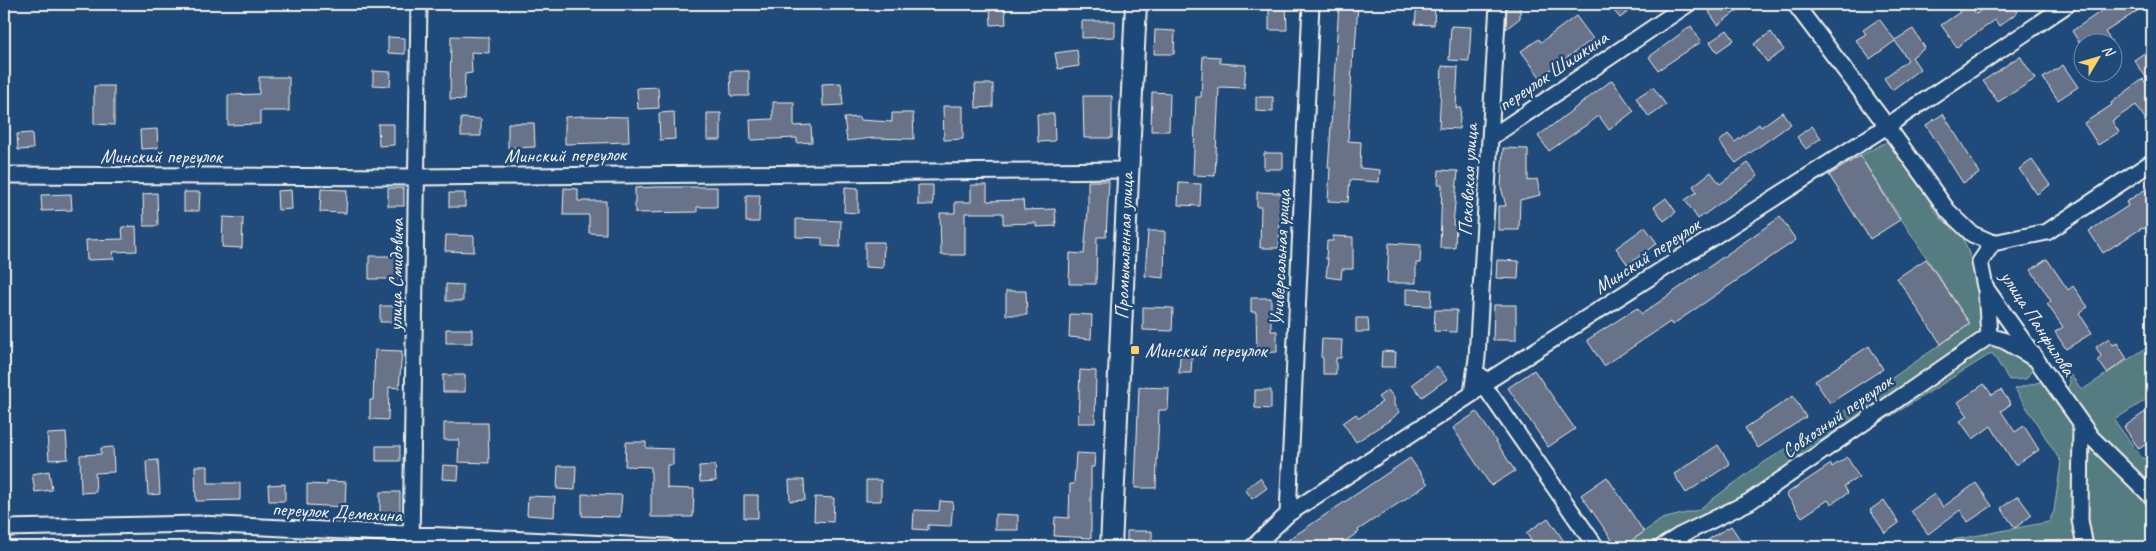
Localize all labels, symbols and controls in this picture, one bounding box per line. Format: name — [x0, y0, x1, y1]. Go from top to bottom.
street label: переулок Шишкина — [1493, 24, 1614, 117]
north arrow — [2074, 32, 2124, 82]
text: N — [2098, 42, 2119, 61]
street label: Псковская улица — [1453, 122, 1484, 237]
street label: Минский переулок — [504, 141, 628, 169]
street label: Минский переулок — [100, 144, 223, 169]
street label: Промышленная улица — [1109, 170, 1139, 320]
street label: Универсальная улица — [1264, 187, 1296, 327]
street label: Минский переулок — [1589, 212, 1706, 300]
street label: улица Смидовича — [383, 217, 410, 333]
street label: улица Панфилова — [1994, 265, 2082, 381]
place label: Минский переулок — [1145, 338, 1268, 363]
marker: Минский переулок — [1129, 344, 1141, 356]
street label: Совхозный переулок — [1777, 368, 1898, 463]
street label: переулок Демехина — [271, 496, 405, 528]

